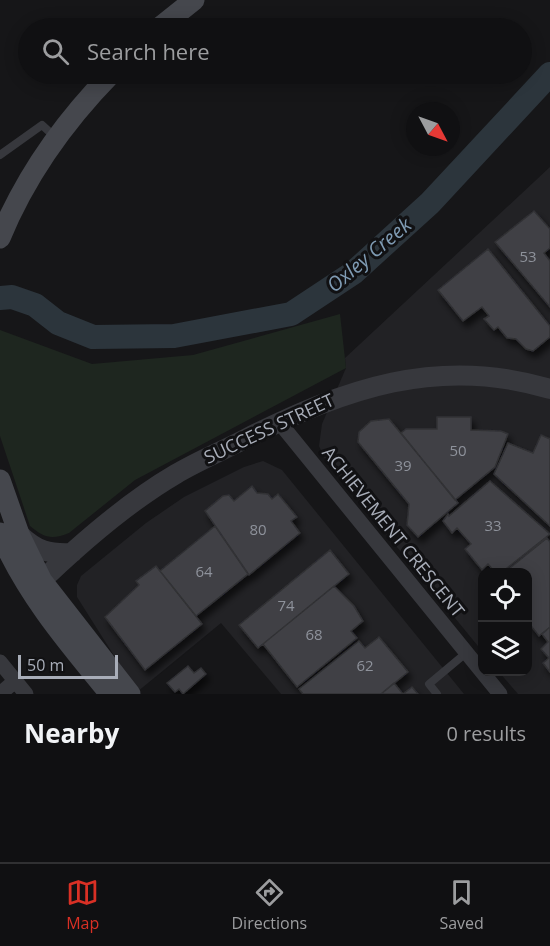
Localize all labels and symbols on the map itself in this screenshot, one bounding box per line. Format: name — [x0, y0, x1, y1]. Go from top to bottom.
north arrow — [406, 102, 460, 156]
water label: Oxley Creek — [321, 210, 418, 298]
house number: 53 — [519, 246, 537, 266]
street label: SUCCESS STREET — [200, 387, 338, 469]
house number: 50 — [449, 440, 467, 460]
street label: ACHIEVEMENT CRESCENT — [317, 441, 470, 622]
house number: 39 — [394, 455, 412, 475]
house number: 33 — [484, 515, 502, 535]
house number: 80 — [249, 519, 267, 539]
house number: 64 — [195, 561, 213, 581]
house number: 74 — [277, 595, 295, 615]
house number: 68 — [305, 624, 323, 644]
scale bar — [18, 652, 118, 680]
house number: 62 — [356, 655, 374, 675]

